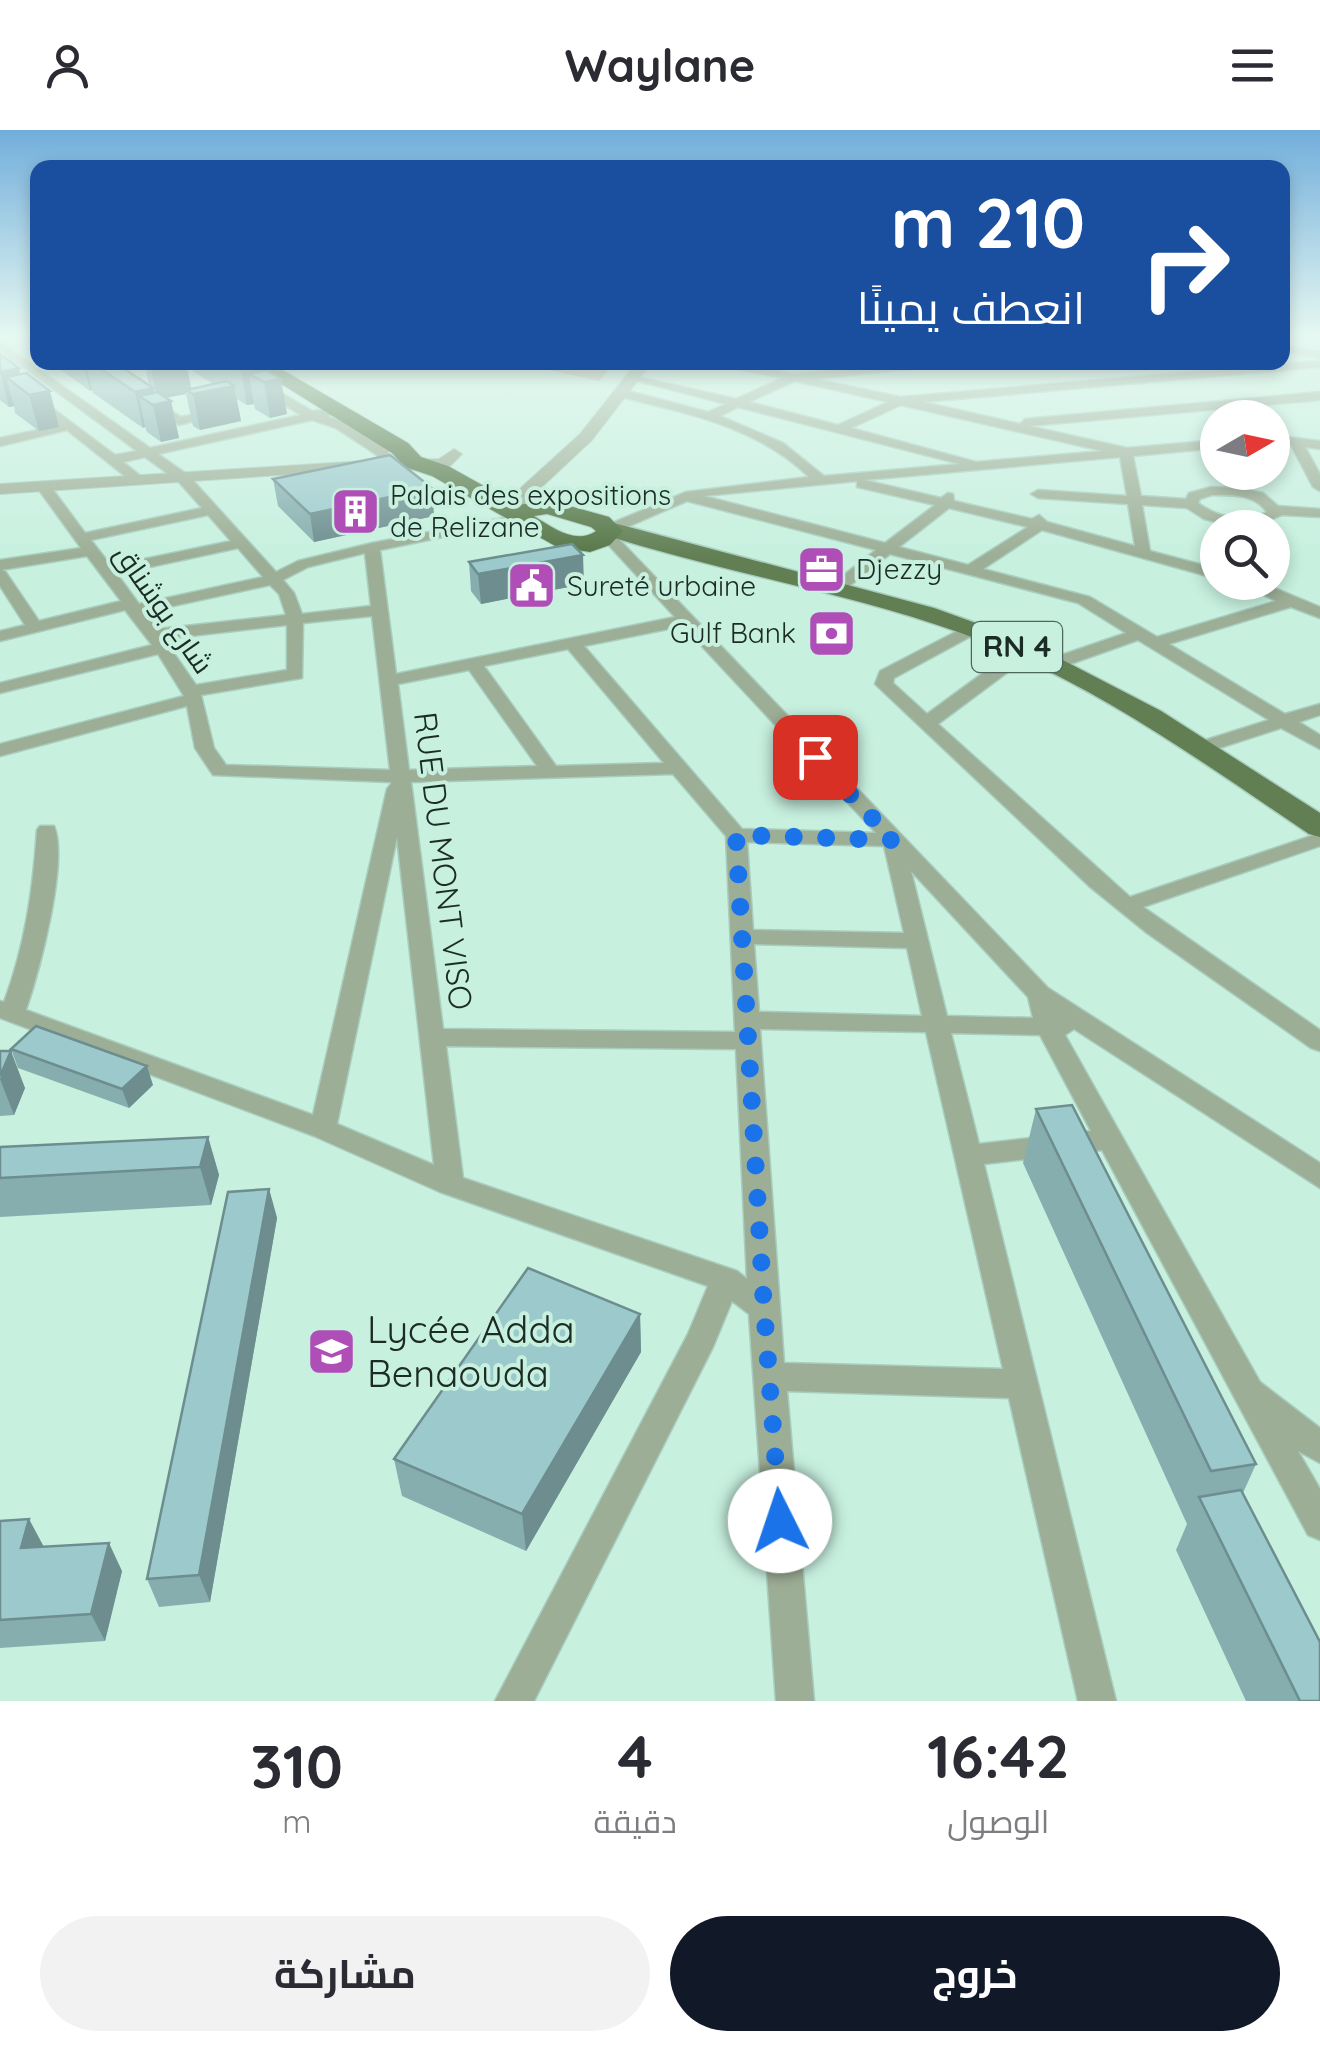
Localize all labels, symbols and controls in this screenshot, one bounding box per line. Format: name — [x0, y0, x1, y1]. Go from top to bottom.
text: Waylane — [565, 37, 755, 93]
icon: person — [40, 38, 95, 93]
icon: menu — [1225, 38, 1280, 93]
text: 210 m — [891, 178, 1085, 266]
icon: right — [1120, 200, 1250, 330]
text: انعطف يمينًا — [857, 279, 1085, 335]
north arrow — [1200, 400, 1290, 490]
map controls — [1200, 400, 1290, 600]
place label: Palais des expositions de Relizane — [390, 477, 671, 544]
building icon: Palais des expositions de Relizane — [329, 485, 381, 537]
button: search — [1200, 510, 1290, 600]
street label: شارع بوشناق — [106, 538, 222, 681]
office icon: Djezzy — [795, 543, 847, 595]
place label: Djezzy — [856, 551, 942, 586]
public building icon: Sureté urbaine — [506, 560, 558, 612]
place label: Sureté urbaine — [567, 568, 756, 603]
bank icon: Gulf Bank — [805, 607, 857, 659]
place label: Gulf Bank — [670, 615, 796, 650]
road number: RN 4 — [972, 622, 1062, 672]
street label: RUE DU MONT VISO — [406, 710, 482, 1012]
pin — [773, 715, 858, 800]
icon: arrive — [788, 730, 843, 785]
place label: Lycée Adda Benaouda — [367, 1305, 574, 1397]
school or university icon: Lycée Adda Benaouda — [306, 1326, 358, 1378]
position arrow — [728, 1469, 832, 1573]
text: 4 — [617, 1718, 653, 1793]
text: 16:42 — [927, 1718, 1070, 1793]
text: 310 — [251, 1728, 343, 1803]
text: m — [282, 1801, 311, 1841]
text: دقيقة — [593, 1801, 677, 1841]
text: الوصول — [947, 1801, 1049, 1841]
button: مشاركة — [40, 1916, 650, 2031]
button: خروج — [670, 1916, 1280, 2031]

